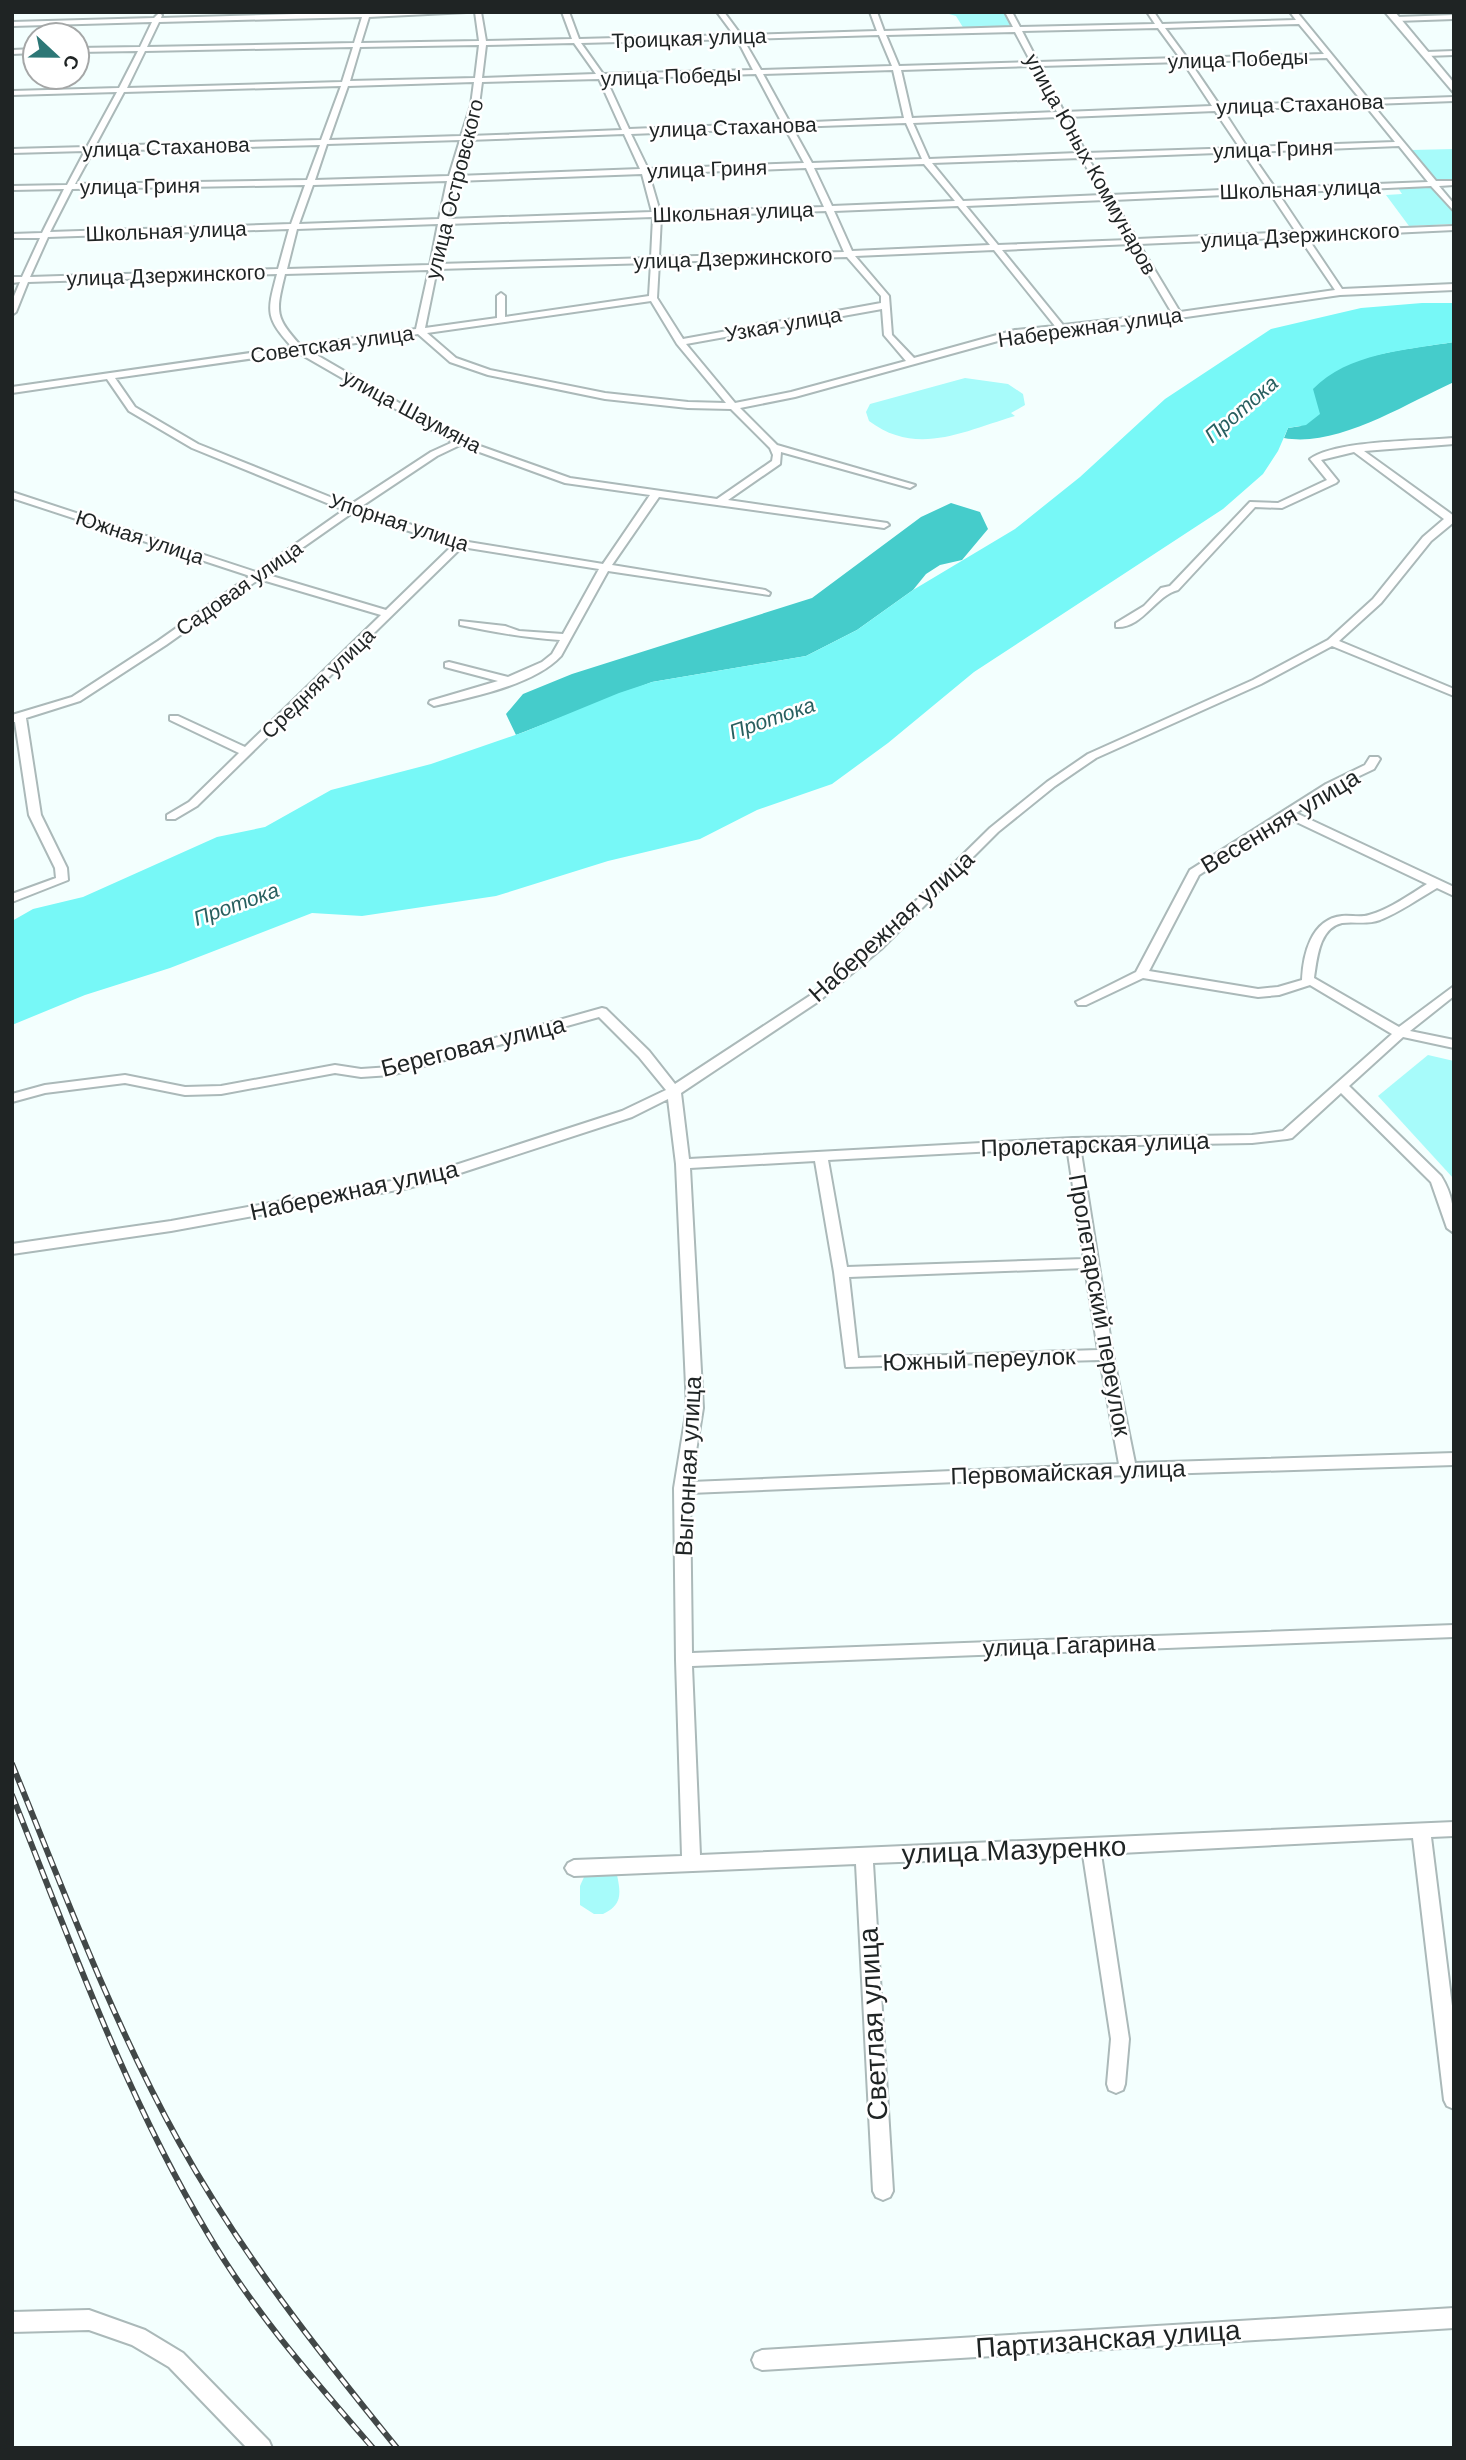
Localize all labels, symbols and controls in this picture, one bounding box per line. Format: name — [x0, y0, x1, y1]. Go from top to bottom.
north arrow — [21, 21, 91, 91]
street label: Троицкая улица — [611, 24, 767, 52]
street label: улица Победы — [1167, 45, 1309, 73]
street label: улица Юных Коммунаров — [1021, 49, 1161, 279]
text: С — [59, 52, 84, 73]
street label: улица Победы — [600, 62, 742, 90]
street label: улица Стаханова — [1216, 90, 1384, 118]
street label: улица Островского — [420, 97, 488, 281]
street label: улица Стаханова — [649, 113, 817, 141]
street label: улица Стаханова — [82, 133, 250, 161]
street label: улица Гриня — [1213, 135, 1333, 163]
street label: улица Гриня — [647, 155, 767, 183]
street label: улица Гриня — [80, 173, 200, 199]
street label: Школьная улица — [1219, 175, 1381, 203]
street label: Школьная улица — [652, 198, 814, 226]
street label: Школьная улица — [85, 217, 247, 245]
street label: улица Дзержинского — [1200, 218, 1400, 252]
street label: улица Дзержинского — [633, 243, 833, 273]
street label: улица Дзержинского — [66, 260, 266, 290]
street label: Узкая улица — [723, 302, 843, 346]
street label: Набережная улица — [996, 303, 1184, 351]
street label: Советская улица — [249, 321, 416, 367]
street label: улица Шаумяна — [339, 365, 485, 457]
water label: Протока — [1200, 371, 1282, 447]
street label: Упорная улица — [326, 489, 472, 555]
street label: Южная улица — [73, 505, 207, 569]
street label: Садовая улица — [172, 536, 307, 640]
street label: Средняя улица — [257, 623, 380, 743]
water label: Протока — [726, 693, 818, 743]
street label: Весенняя улица — [1196, 763, 1365, 879]
street label: Набережная улица — [803, 845, 979, 1007]
water label: Протока — [190, 878, 282, 930]
street label: Береговая улица — [378, 1010, 569, 1082]
street label: Пролетарская улица — [980, 1126, 1211, 1161]
street label: Набережная улица — [247, 1155, 461, 1225]
street label: Пролетарский переулок — [1064, 1172, 1136, 1439]
street label: Южный переулок — [882, 1342, 1077, 1376]
street label: Выгонная улица — [670, 1375, 706, 1557]
street label: Первомайская улица — [950, 1454, 1187, 1490]
street label: улица Гагарина — [982, 1628, 1156, 1662]
street label: улица Мазуренко — [901, 1831, 1127, 1869]
street label: Светлая улица — [852, 1926, 894, 2121]
street label: Партизанская улица — [975, 2314, 1242, 2364]

